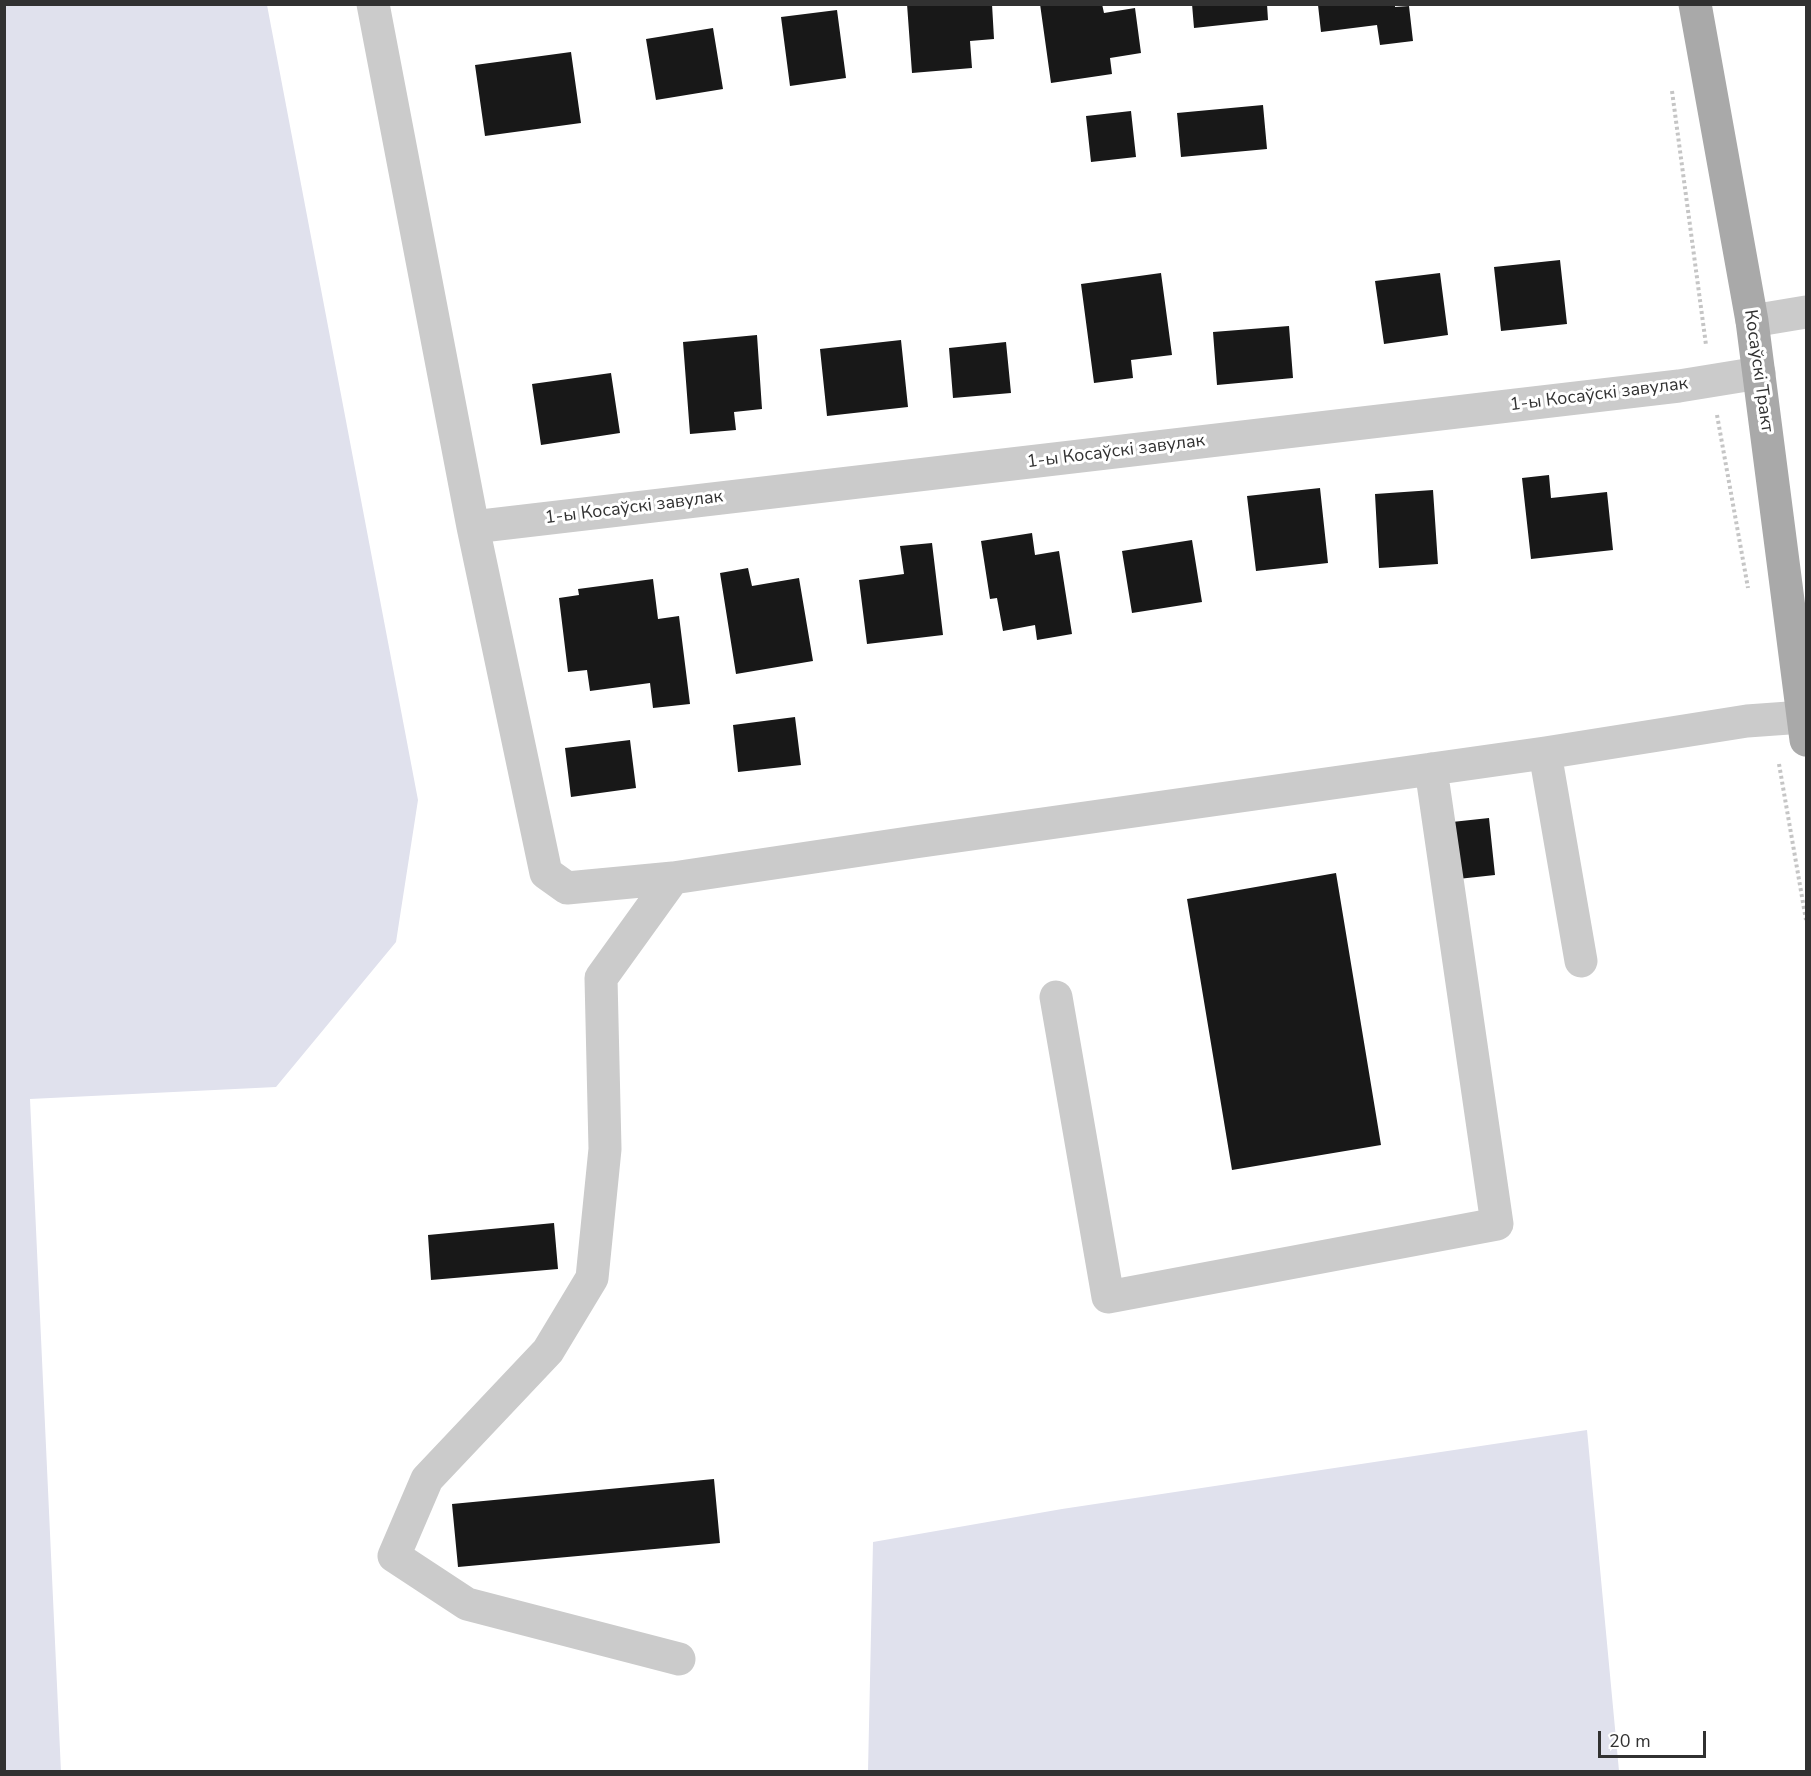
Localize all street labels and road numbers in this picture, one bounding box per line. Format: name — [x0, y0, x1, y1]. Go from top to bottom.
street label: Косаўскі Тракт — [1739, 308, 1777, 434]
street label: 1-ы Косаўскі завулак — [1509, 373, 1689, 417]
street label: 1-ы Косаўскі завулак — [1026, 430, 1206, 474]
street label: 1-ы Косаўскі завулак — [544, 486, 724, 530]

